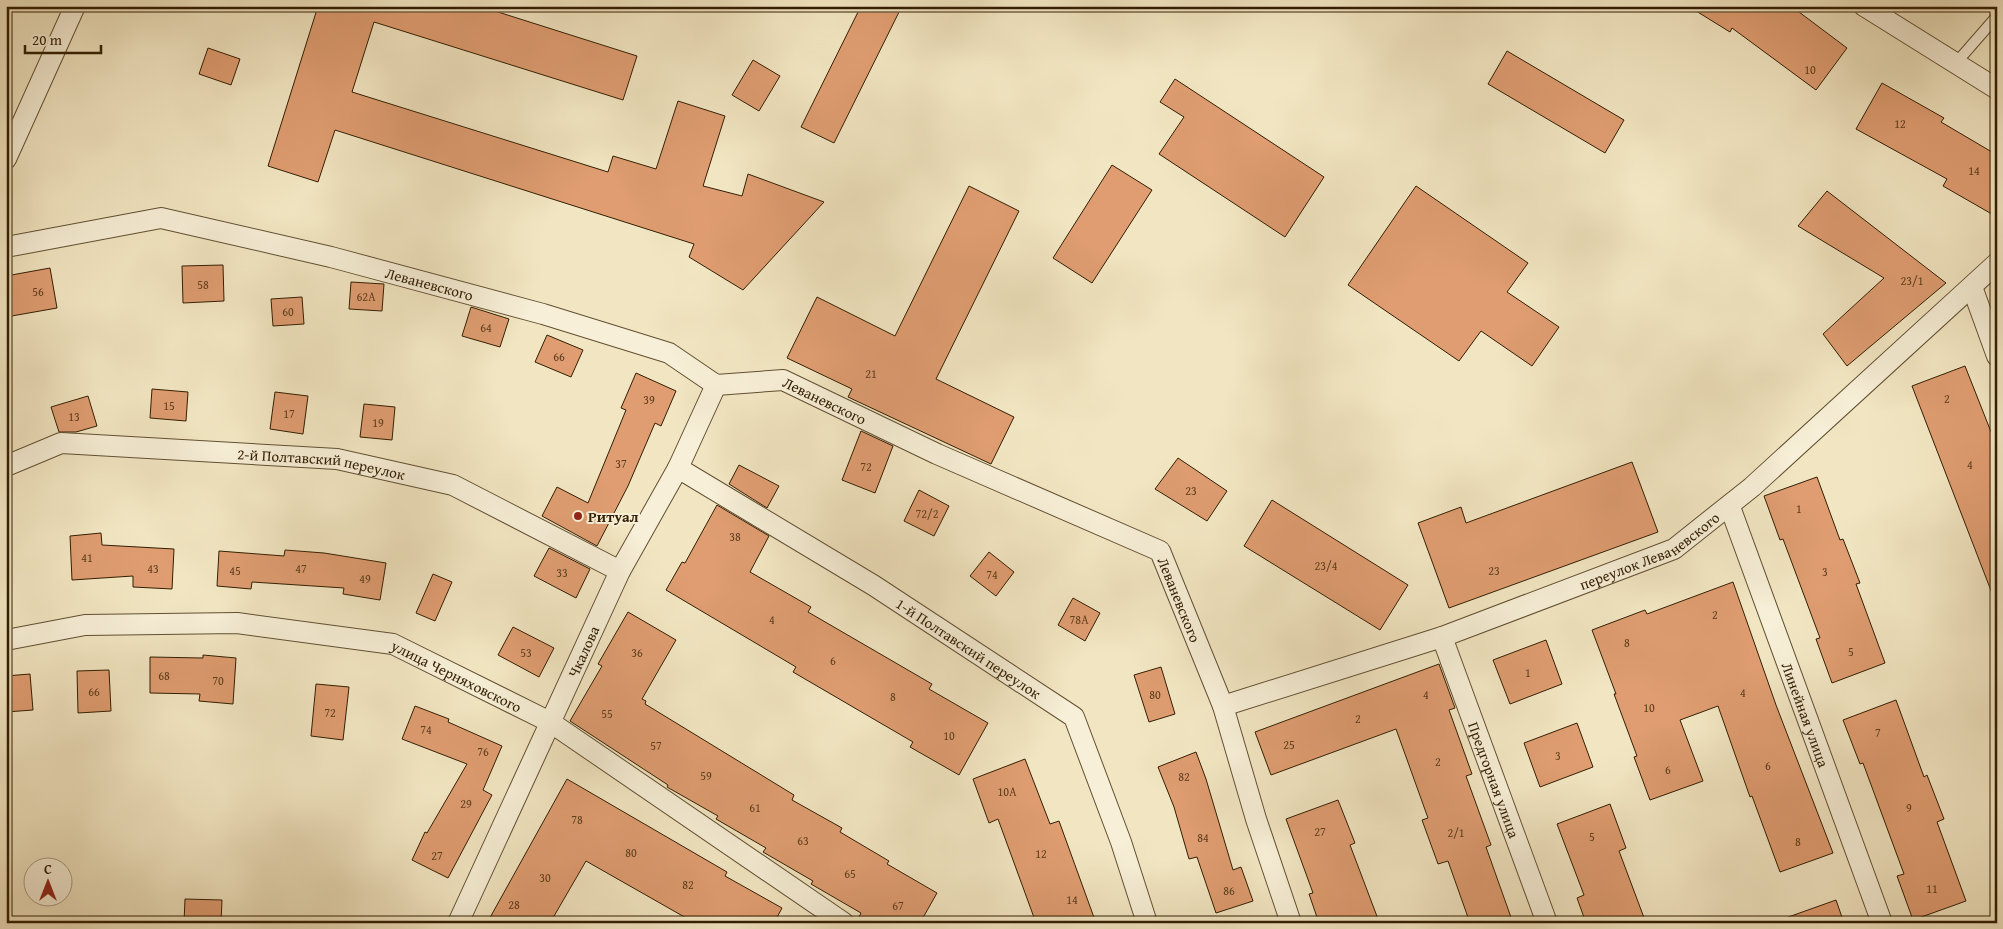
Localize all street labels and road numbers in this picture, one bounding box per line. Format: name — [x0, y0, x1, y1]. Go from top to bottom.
street label: Леваневского — [383, 262, 476, 305]
street label: Леваневского — [780, 371, 870, 429]
street label: 2-й Полтавский переулок — [237, 443, 408, 485]
street label: переулок Леваневского — [1576, 506, 1724, 594]
street label: Леваневского — [1153, 554, 1207, 646]
street label: 1-й Полтавский переулок — [892, 593, 1046, 703]
street label: Чкалова — [562, 621, 604, 681]
street label: улица Черняховского — [387, 634, 526, 717]
street label: Линейная улица — [1777, 659, 1835, 771]
street label: Предгорная улица — [1463, 719, 1526, 842]

